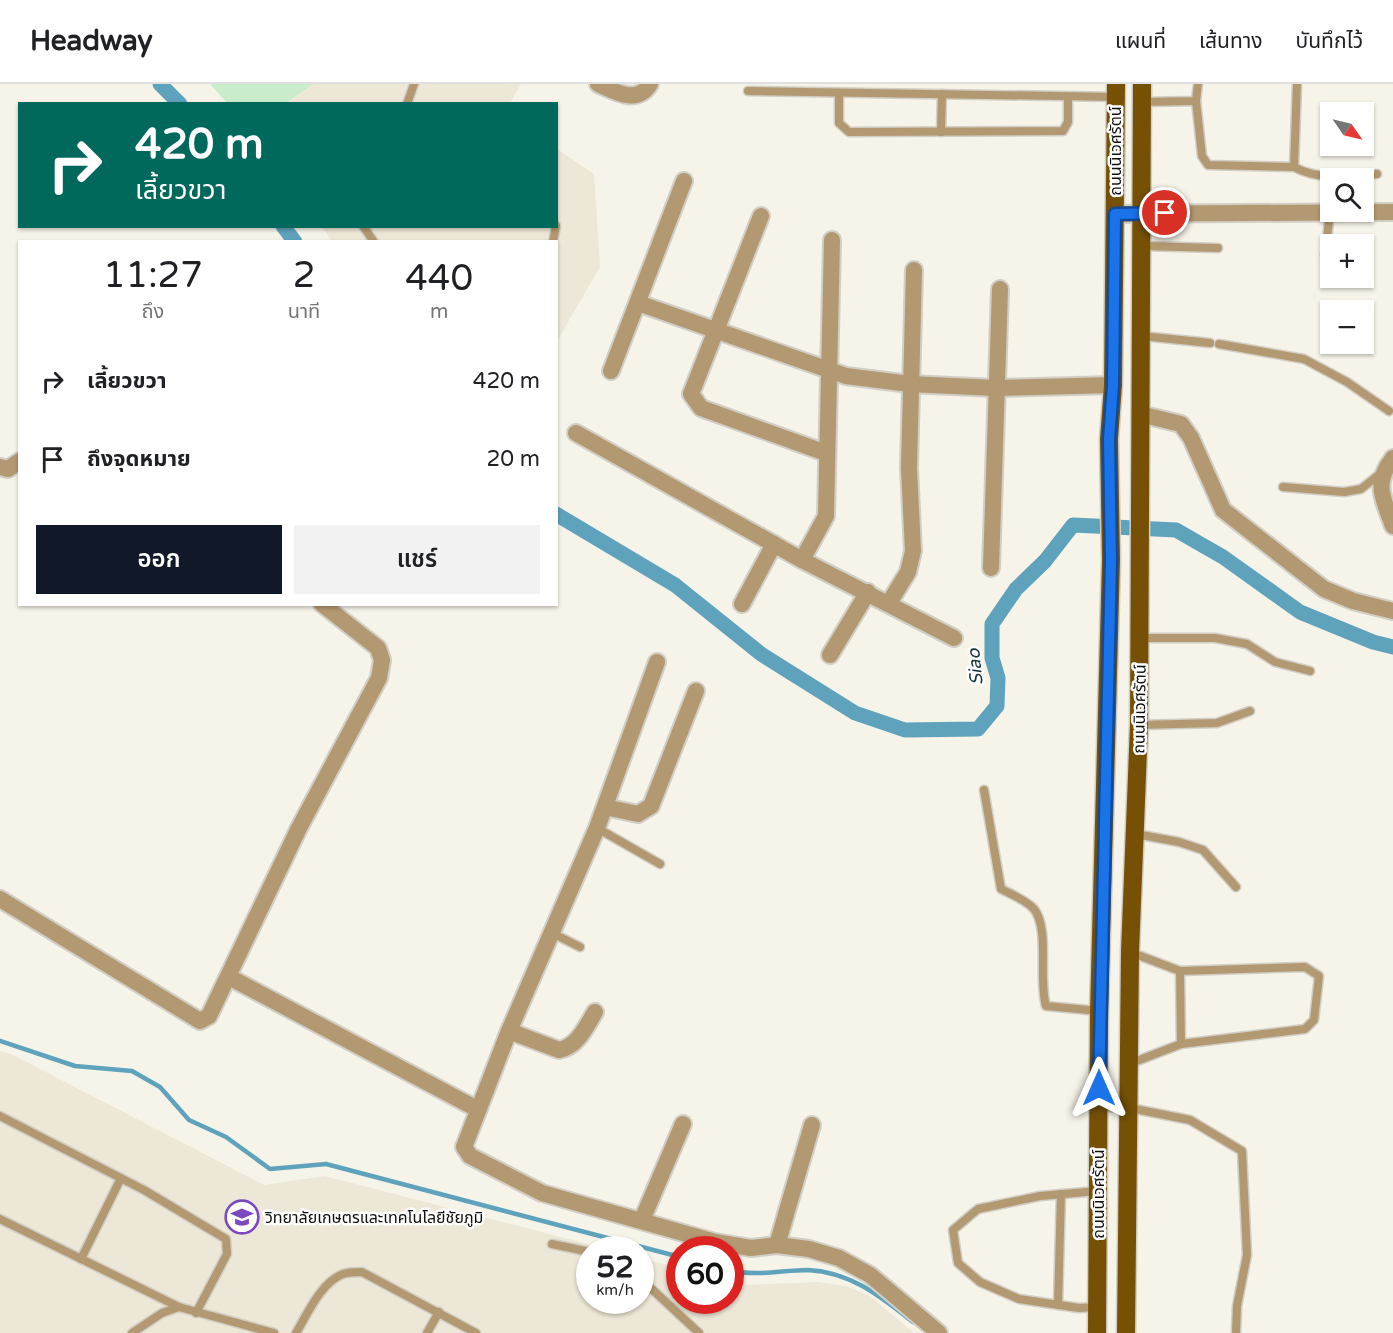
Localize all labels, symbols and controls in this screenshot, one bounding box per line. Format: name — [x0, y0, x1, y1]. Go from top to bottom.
text: Headway — [30, 24, 153, 58]
text: แผนที่ — [1115, 29, 1166, 54]
text: เส้นทาง — [1199, 29, 1263, 54]
text: บันทึกไว้ — [1296, 29, 1363, 54]
north arrow — [1320, 102, 1374, 156]
map controls — [1320, 102, 1374, 354]
street label: ถนนนิเวศรัตน์ — [1106, 106, 1126, 196]
text: 420 m — [135, 119, 264, 170]
icon: right — [36, 126, 114, 204]
button: search — [1320, 168, 1374, 222]
text: เลี้ยวขวา — [135, 174, 226, 207]
pin — [1139, 187, 1190, 238]
icon: arrive — [1148, 196, 1181, 229]
button: + — [1320, 234, 1374, 288]
text: 11:27 — [103, 254, 203, 297]
text: 2 — [293, 254, 315, 297]
text: 440 — [405, 257, 473, 300]
text: ถึง — [141, 300, 164, 324]
text: นาที — [288, 300, 320, 324]
text: m — [430, 300, 448, 324]
button: − — [1320, 300, 1374, 354]
icon: right — [36, 365, 69, 398]
text: เลี้ยวขวา — [87, 368, 167, 394]
text: 420 m — [473, 368, 540, 394]
icon: arrive — [36, 443, 69, 476]
text: ถึงจุดหมาย — [87, 446, 191, 472]
text: 20 m — [486, 446, 540, 472]
button: ออก — [36, 525, 282, 594]
button: แชร์ — [294, 525, 540, 594]
water label: Siao — [962, 647, 988, 686]
street label: ถนนนิเวศรัตน์ — [1129, 664, 1151, 754]
position arrow — [1067, 1056, 1131, 1120]
street label: ถนนนิเวศรัตน์ — [1089, 1149, 1109, 1239]
school or university icon: วิทยาลัยเกษตรและเทคโนโลยีชัยภูมิ — [224, 1199, 260, 1235]
place label: วิทยาลัยเกษตรและเทคโนโลยีชัยภูมิ — [264, 1208, 483, 1228]
speed limit sign: 60 — [666, 1236, 744, 1314]
text: 52 — [596, 1249, 634, 1286]
text: km/h — [596, 1281, 634, 1299]

